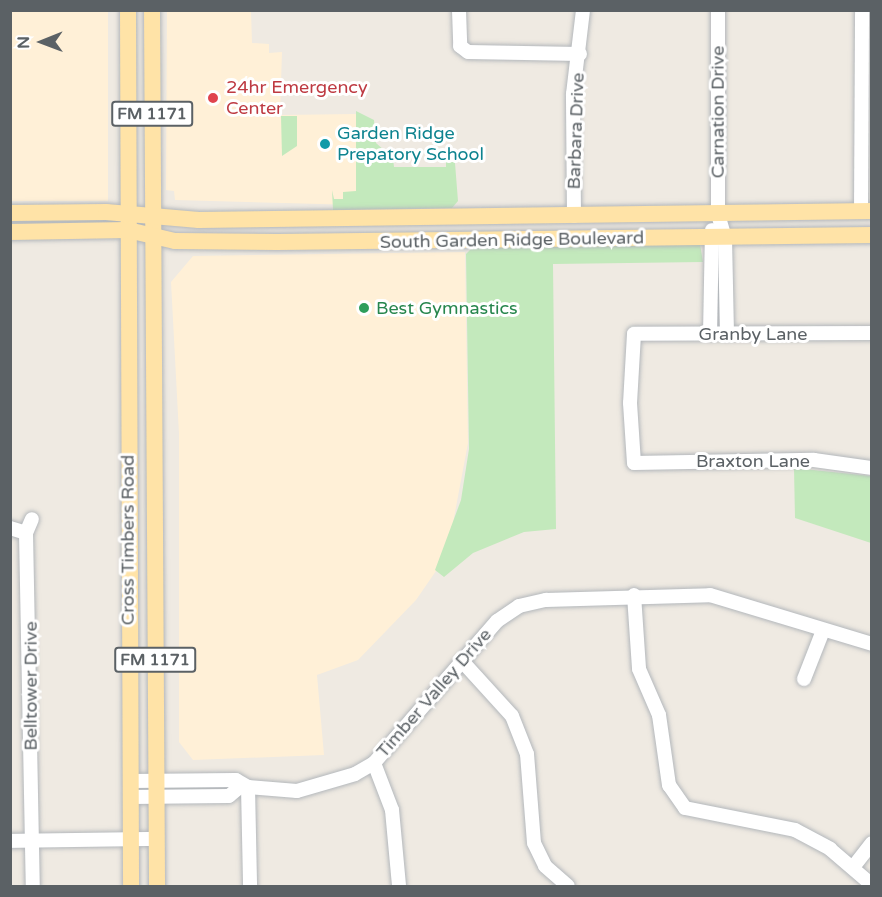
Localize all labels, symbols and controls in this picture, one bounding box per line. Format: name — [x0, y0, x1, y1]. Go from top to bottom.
north arrow — [12, 12, 72, 72]
text: N — [14, 36, 34, 49]
street label: Carnation Drive — [707, 46, 729, 178]
street label: Barbara Drive — [563, 72, 589, 190]
place label: 24hr Emergency Center — [226, 77, 368, 119]
marker: 24hr Emergency Center — [204, 89, 222, 107]
road number: FM 1171 — [110, 101, 194, 127]
place label: Garden Ridge Prepatory School — [337, 123, 484, 166]
marker: Garden Ridge Prepatory School — [318, 137, 332, 151]
street label: South Garden Ridge Boulevard — [380, 227, 644, 253]
place label: Best Gymnastics — [376, 297, 518, 319]
marker: Best Gymnastics — [357, 301, 371, 315]
street label: Granby Lane — [699, 323, 807, 345]
street label: Braxton Lane — [696, 450, 810, 472]
street label: Cross Timbers Road — [117, 455, 139, 625]
street label: Belltower Drive — [20, 621, 42, 751]
street label: Timber Valley Drive — [372, 624, 496, 762]
road number: FM 1171 — [113, 647, 197, 673]

